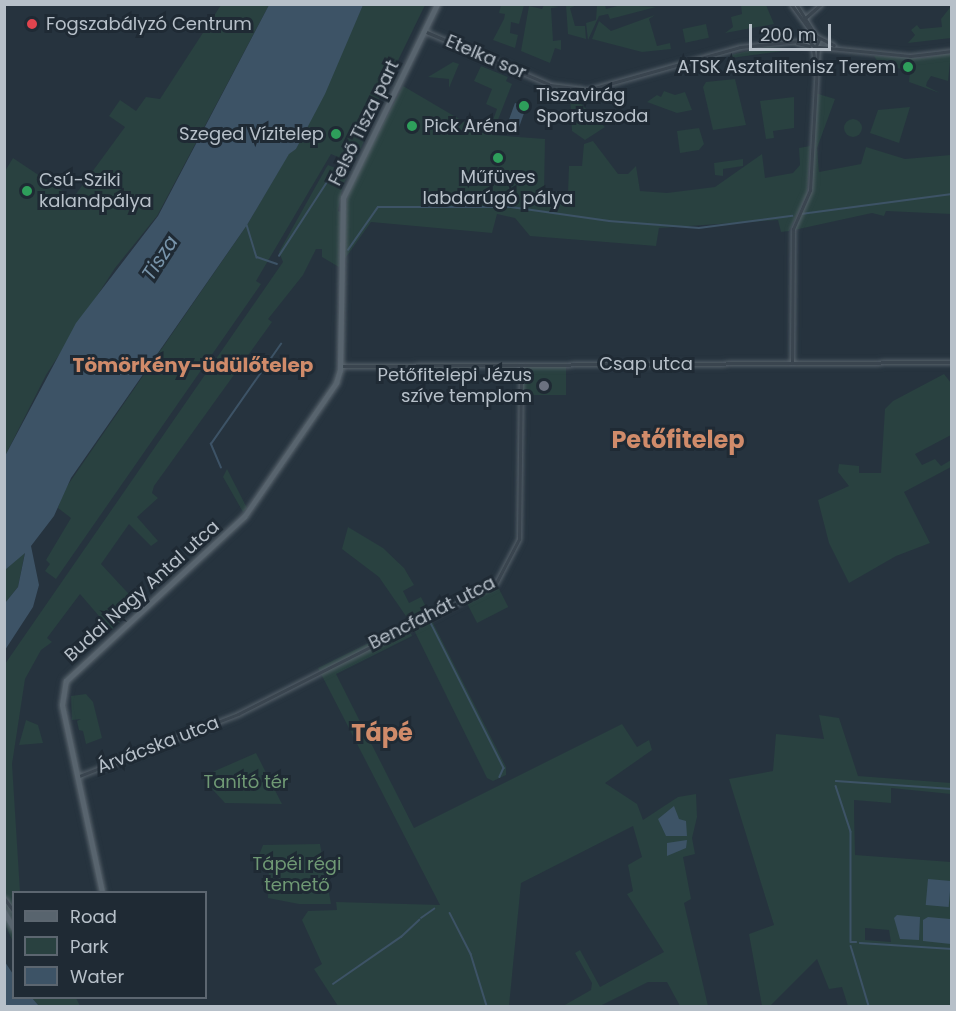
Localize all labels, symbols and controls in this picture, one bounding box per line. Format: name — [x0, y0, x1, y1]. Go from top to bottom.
scale bar — [752, 12, 834, 50]
place label: Fogszabályzó Centrum — [46, 13, 252, 35]
marker: Fogszabályzó Centrum — [23, 15, 41, 33]
text: 200 m — [760, 22, 816, 47]
street label: Etelka sor — [443, 30, 529, 84]
place label: ATSK Asztalitenisz Terem — [677, 56, 896, 78]
street label: Felső Tisza part — [324, 57, 404, 189]
marker: ATSK Asztalitenisz Terem — [901, 60, 915, 74]
place label: Tiszavirág Sportuszoda — [536, 85, 648, 128]
marker: Tiszavirág Sportuszoda — [517, 99, 531, 113]
place label: Pick Aréna — [424, 115, 518, 137]
marker: Pick Aréna — [405, 119, 419, 133]
place label: Szeged Vízitelep — [179, 123, 324, 145]
marker: Szeged Vízitelep — [329, 127, 343, 141]
marker: Műfüves labdarúgó pálya — [491, 151, 505, 165]
place label: Műfüves labdarúgó pálya — [423, 167, 573, 210]
place label: Csú-Sziki kalandpálya — [39, 170, 152, 213]
marker: Csú-Sziki kalandpálya — [20, 184, 34, 198]
water label: Tisza — [137, 231, 183, 285]
district label: Tömörkény-üdülőtelep — [73, 353, 313, 377]
street label: Csap utca — [599, 353, 693, 375]
place label: Petőfitelepi Jézus szíve templom — [377, 365, 532, 407]
marker: Petőfitelepi Jézus szíve templom — [537, 379, 551, 393]
district label: Petőfitelep — [611, 426, 745, 454]
street label: Budai Nagy Antal utca — [60, 516, 224, 666]
street label: Bencfahát utca — [365, 572, 499, 654]
street label: Árvácska utca — [94, 712, 222, 778]
district label: Tápé — [351, 719, 413, 747]
park label: Tanító tér — [203, 771, 289, 793]
park label: Tápéi régi temető — [253, 854, 341, 896]
legend — [12, 891, 207, 999]
text: Road — [70, 904, 117, 929]
text: Park — [70, 934, 109, 959]
text: Water — [70, 964, 124, 989]

